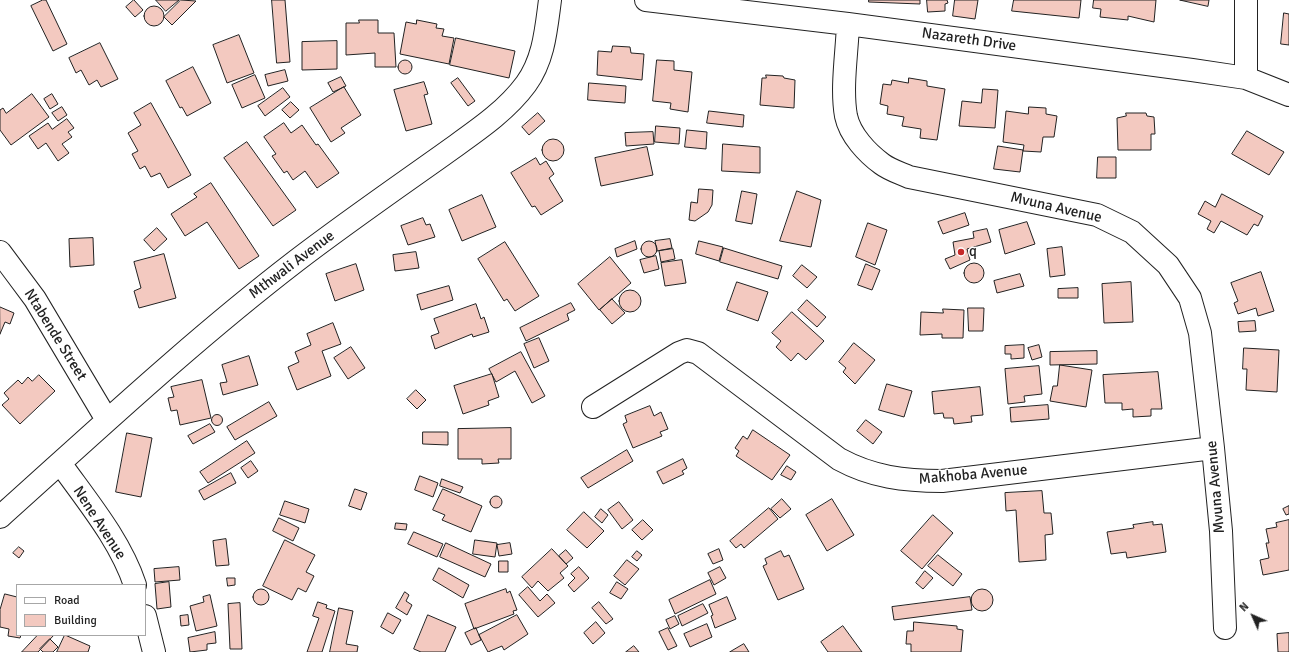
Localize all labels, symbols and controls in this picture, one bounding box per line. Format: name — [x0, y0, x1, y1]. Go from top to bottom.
street label: Nazareth Drive — [921, 24, 1017, 56]
street label: Mvuna Avenue — [1009, 189, 1103, 227]
street label: Mthwali Avenue — [246, 227, 338, 303]
place label: q — [969, 243, 977, 261]
marker: q — [956, 247, 966, 257]
street label: Ntabende Street — [20, 286, 90, 384]
street label: Mvuna Avenue — [1203, 440, 1229, 534]
street label: Makhoba Avenue — [918, 461, 1028, 489]
street label: Nene Avenue — [69, 483, 129, 563]
legend — [16, 584, 146, 636]
text: Road — [54, 593, 80, 608]
north arrow — [1233, 596, 1273, 636]
text: N — [1237, 600, 1251, 614]
text: Building — [54, 613, 97, 628]

